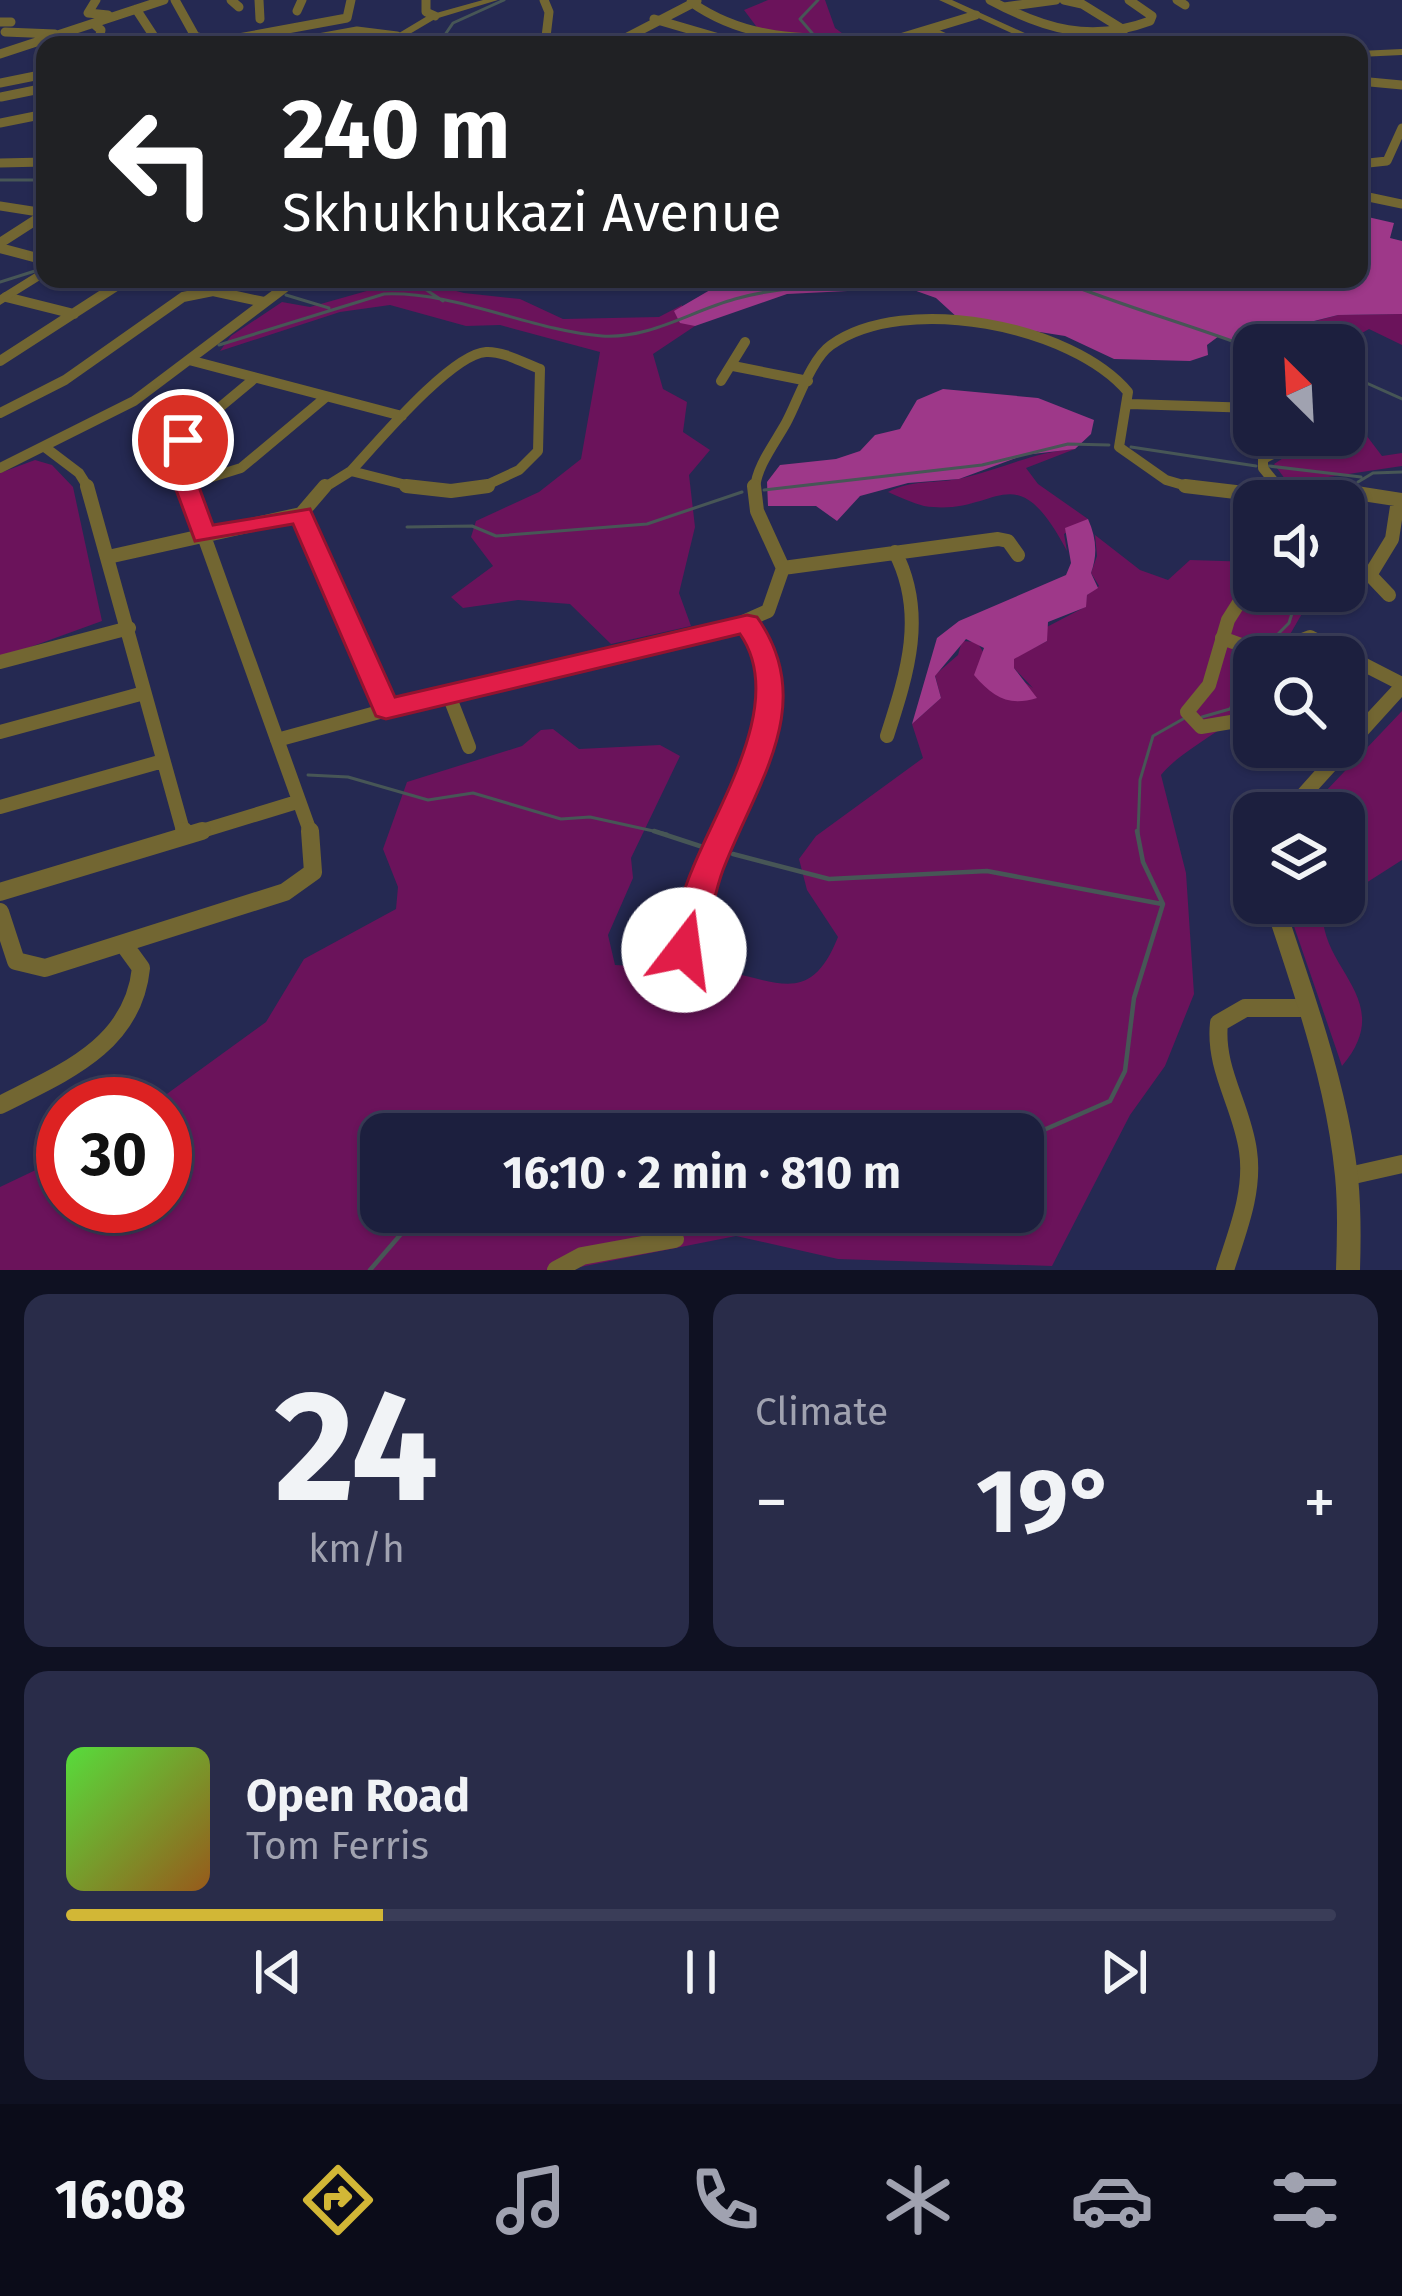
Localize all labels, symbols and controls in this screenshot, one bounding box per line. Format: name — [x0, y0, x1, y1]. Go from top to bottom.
text: 240 m — [282, 79, 510, 180]
icon: left — [84, 84, 240, 240]
text: Skhukhukazi Avenue — [282, 181, 781, 245]
north arrow — [1233, 324, 1365, 456]
map controls — [1233, 324, 1365, 924]
pin — [132, 389, 234, 491]
icon: arrive — [150, 407, 216, 473]
button: sound — [1233, 480, 1365, 612]
button: search — [1233, 636, 1365, 768]
button: layers — [1233, 792, 1365, 924]
position arrow — [621, 887, 747, 1013]
speed limit sign: 30 — [36, 1077, 192, 1233]
text: 16:10 · 2 min · 810 m — [503, 1146, 901, 1200]
text: 24 — [274, 1354, 439, 1541]
text: Climate — [755, 1389, 888, 1435]
text: 19° — [976, 1448, 1115, 1556]
text: − — [755, 1463, 788, 1542]
text: + — [1303, 1463, 1336, 1542]
text: km/h — [308, 1526, 405, 1572]
text: Open Road — [246, 1769, 470, 1823]
text: Tom Ferris — [246, 1823, 429, 1869]
icon: previous — [245, 1939, 311, 2005]
icon: pause — [668, 1939, 734, 2005]
icon: next — [1091, 1939, 1157, 2005]
icon: directions — [296, 2158, 380, 2242]
icon: music — [489, 2158, 573, 2242]
icon: phone — [683, 2158, 767, 2242]
icon: climate — [876, 2158, 960, 2242]
icon: car — [1070, 2158, 1154, 2242]
icon: filters — [1263, 2158, 1347, 2242]
text: 16:08 — [55, 2168, 186, 2232]

